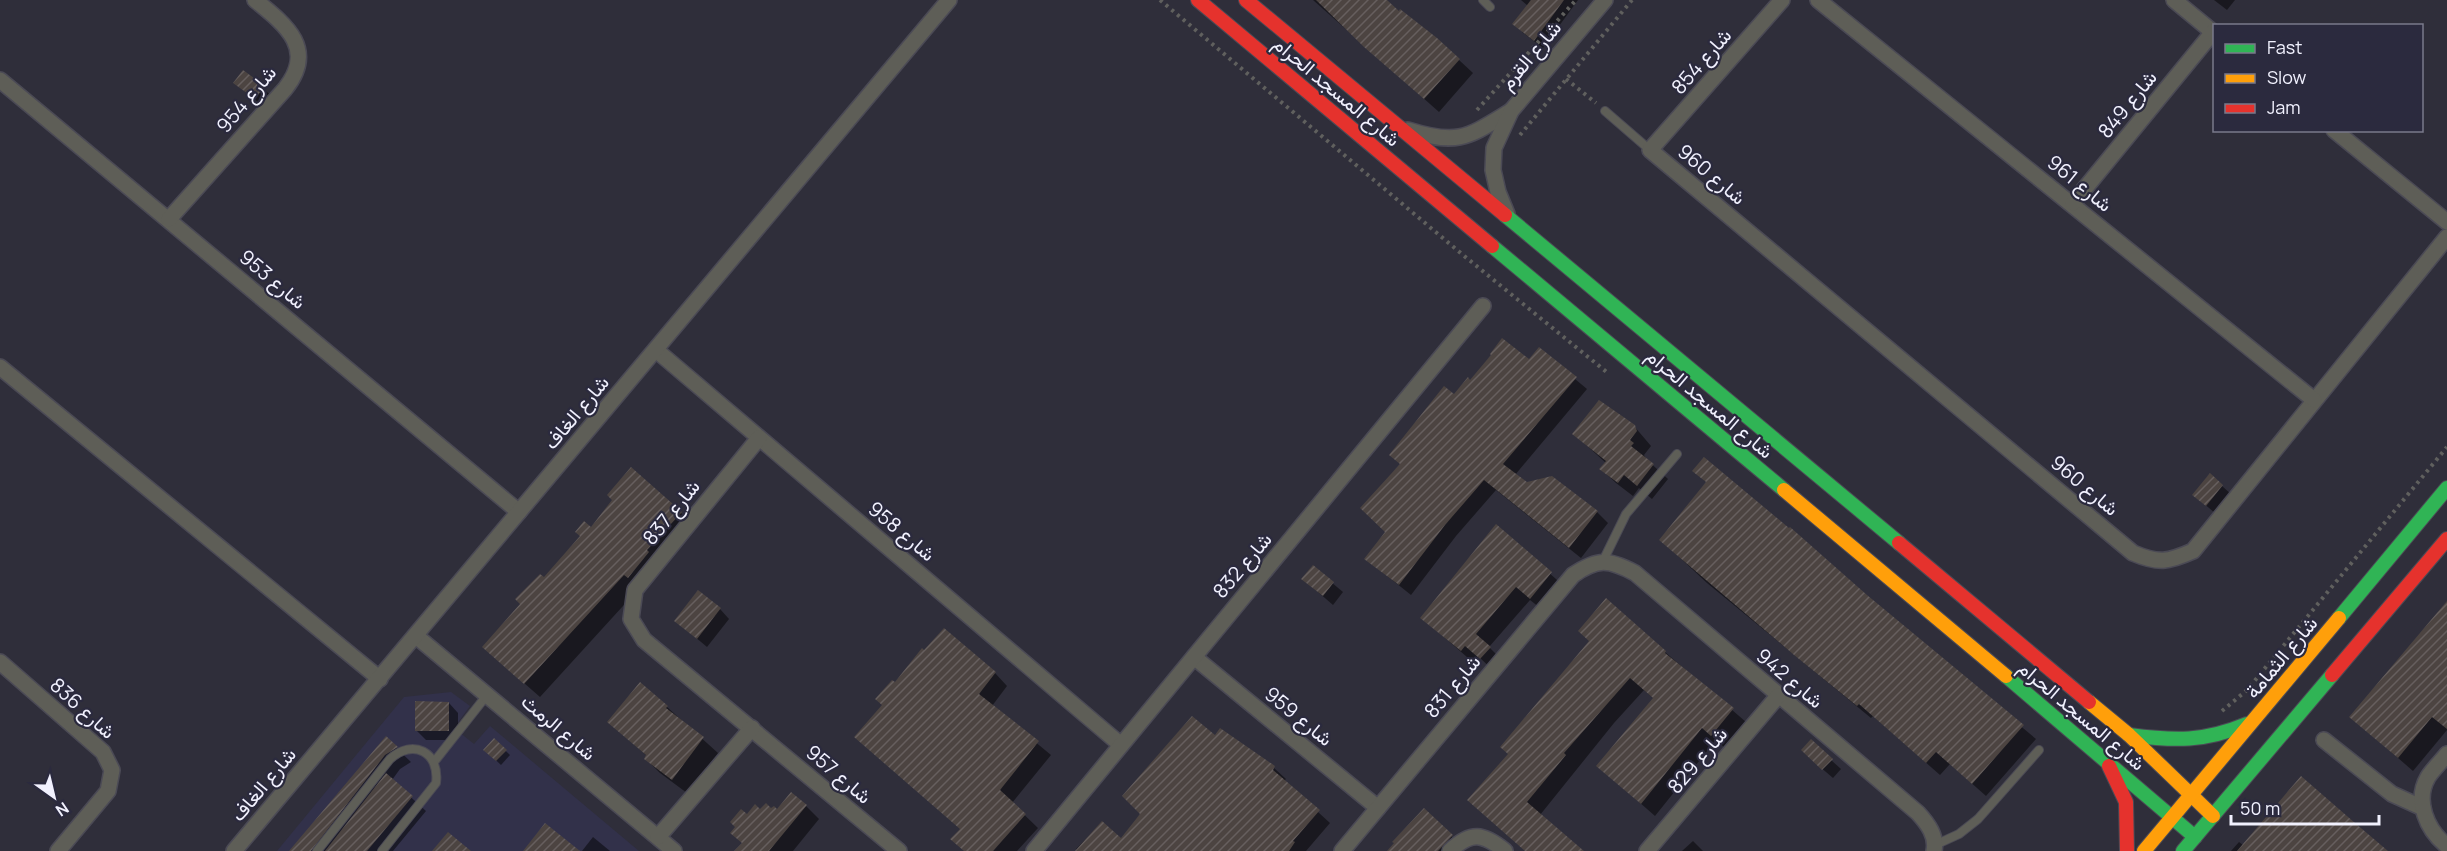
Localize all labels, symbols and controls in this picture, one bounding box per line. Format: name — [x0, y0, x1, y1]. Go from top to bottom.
street label: شارع القرم — [1493, 15, 1568, 96]
street label: شارع 854 — [1665, 22, 1738, 100]
legend — [2213, 24, 2423, 132]
street label: شارع المسجد الحرام — [1267, 30, 1406, 153]
text: Fast — [2267, 35, 2302, 59]
street label: شارع 954 — [210, 60, 283, 139]
street label: شارع 849 — [2091, 64, 2163, 144]
text: Slow — [2267, 65, 2307, 89]
text: Jam — [2267, 95, 2301, 119]
street label: شارع 960 — [1672, 138, 1752, 211]
street label: شارع 961 — [2041, 148, 2118, 218]
street label: شارع 953 — [233, 243, 312, 316]
street label: شارع المسجد الحرام — [1640, 342, 1779, 465]
street label: شارع الغاف — [537, 369, 616, 455]
street label: شارع 960 — [2045, 449, 2125, 522]
street label: شارع 837 — [636, 474, 706, 551]
street label: شارع 958 — [862, 495, 941, 568]
street label: شارع 832 — [1206, 526, 1278, 604]
street label: شارع الثمامة — [2239, 610, 2324, 704]
street label: شارع 942 — [1750, 642, 1829, 715]
street label: شارع 831 — [1418, 649, 1487, 724]
street label: شارع المسجد الحرام — [2012, 654, 2151, 777]
street label: شارع 836 — [44, 671, 122, 745]
street label: شارع 959 — [1259, 680, 1339, 753]
street label: شارع الرمث — [515, 688, 602, 767]
street label: شارع 829 — [1661, 721, 1734, 800]
street label: شارع 957 — [800, 739, 878, 810]
street label: شارع الغاف — [224, 741, 303, 827]
north arrow — [24, 767, 84, 827]
scale bar — [2231, 788, 2380, 826]
text: 50 m — [2240, 796, 2280, 820]
text: N — [51, 797, 73, 822]

